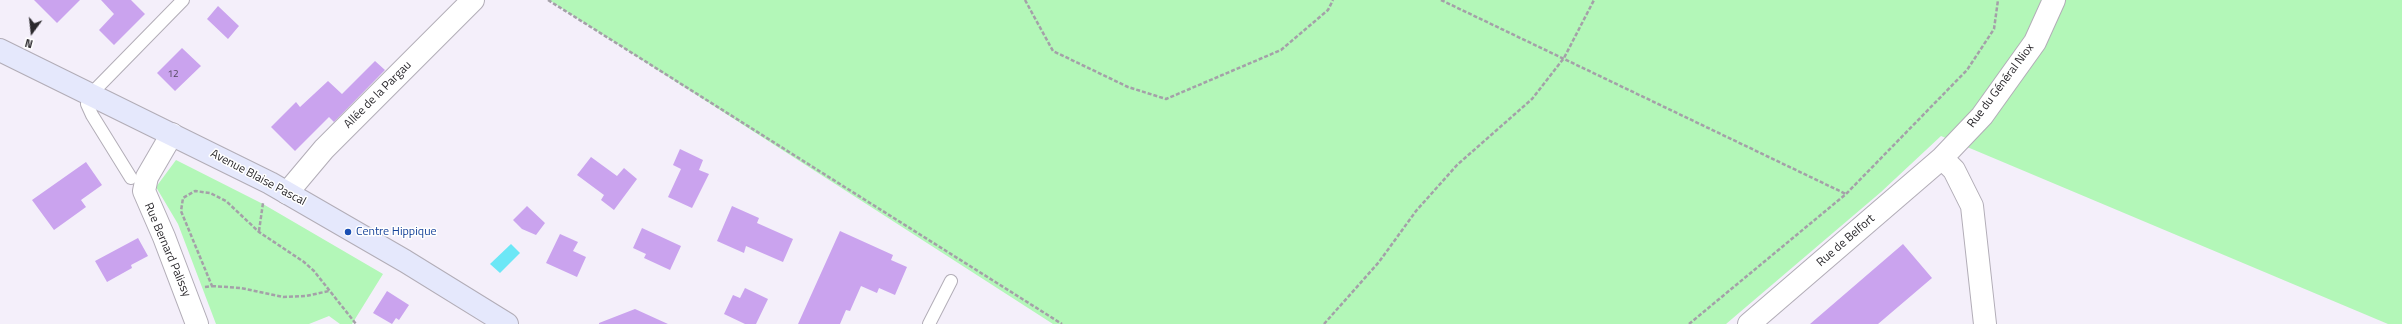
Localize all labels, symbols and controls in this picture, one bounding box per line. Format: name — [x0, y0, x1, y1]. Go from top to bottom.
north arrow — [12, 12, 52, 52]
text: N — [23, 35, 35, 52]
street label: Rue du Général Niox — [1965, 41, 2037, 131]
street label: Allée de la Pargau — [341, 58, 415, 132]
house number: 12 — [167, 69, 179, 81]
street label: Avenue Blaise Pascal — [208, 147, 308, 209]
street label: Rue Bernard Palissy — [141, 201, 193, 299]
street label: Rue de Belfort — [1814, 212, 1878, 270]
place label: Centre Hippique — [356, 225, 437, 239]
marker: Centre Hippique — [343, 227, 353, 237]

